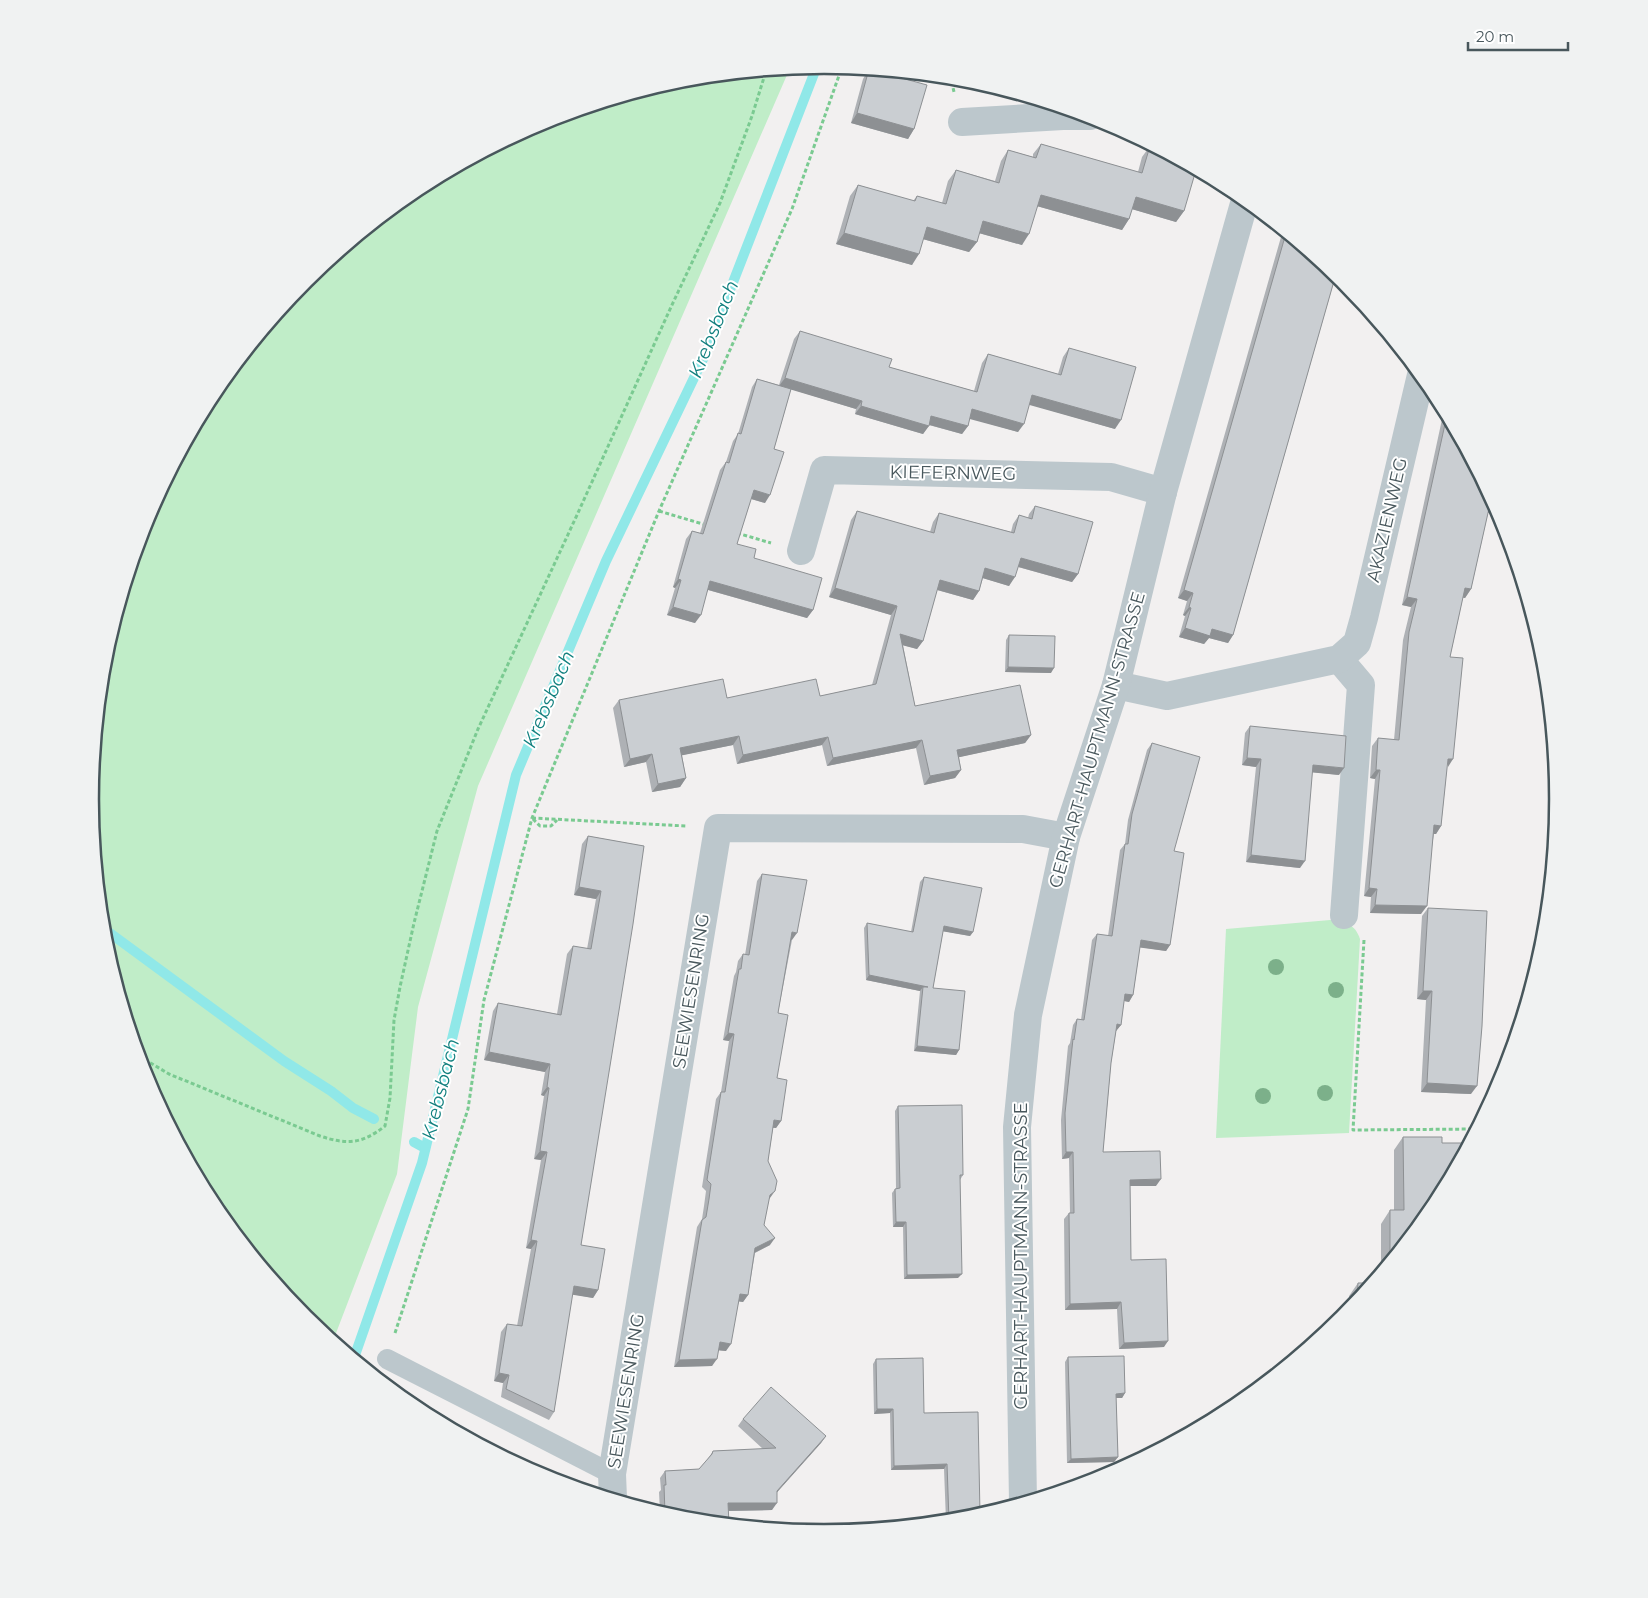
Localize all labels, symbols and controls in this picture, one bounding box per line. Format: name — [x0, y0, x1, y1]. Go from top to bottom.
scale bar — [1468, 20, 1568, 52]
text: 20 m — [1476, 27, 1514, 46]
water label: Krebsbach — [683, 277, 744, 381]
street label: AKAZIENWEG — [1362, 455, 1412, 585]
street label: KIEFERNWEG — [889, 461, 1017, 485]
street label: GERHART-HAUPTMANN-STRASSE — [1044, 589, 1150, 891]
water label: Krebsbach — [518, 647, 579, 751]
street label: SEEWIESENRING — [668, 912, 714, 1070]
water label: Krebsbach — [417, 1036, 464, 1142]
street label: GERHART-HAUPTMANN-STRASSE — [1010, 1102, 1032, 1410]
street label: SEEWIESENRING — [603, 1312, 649, 1470]

